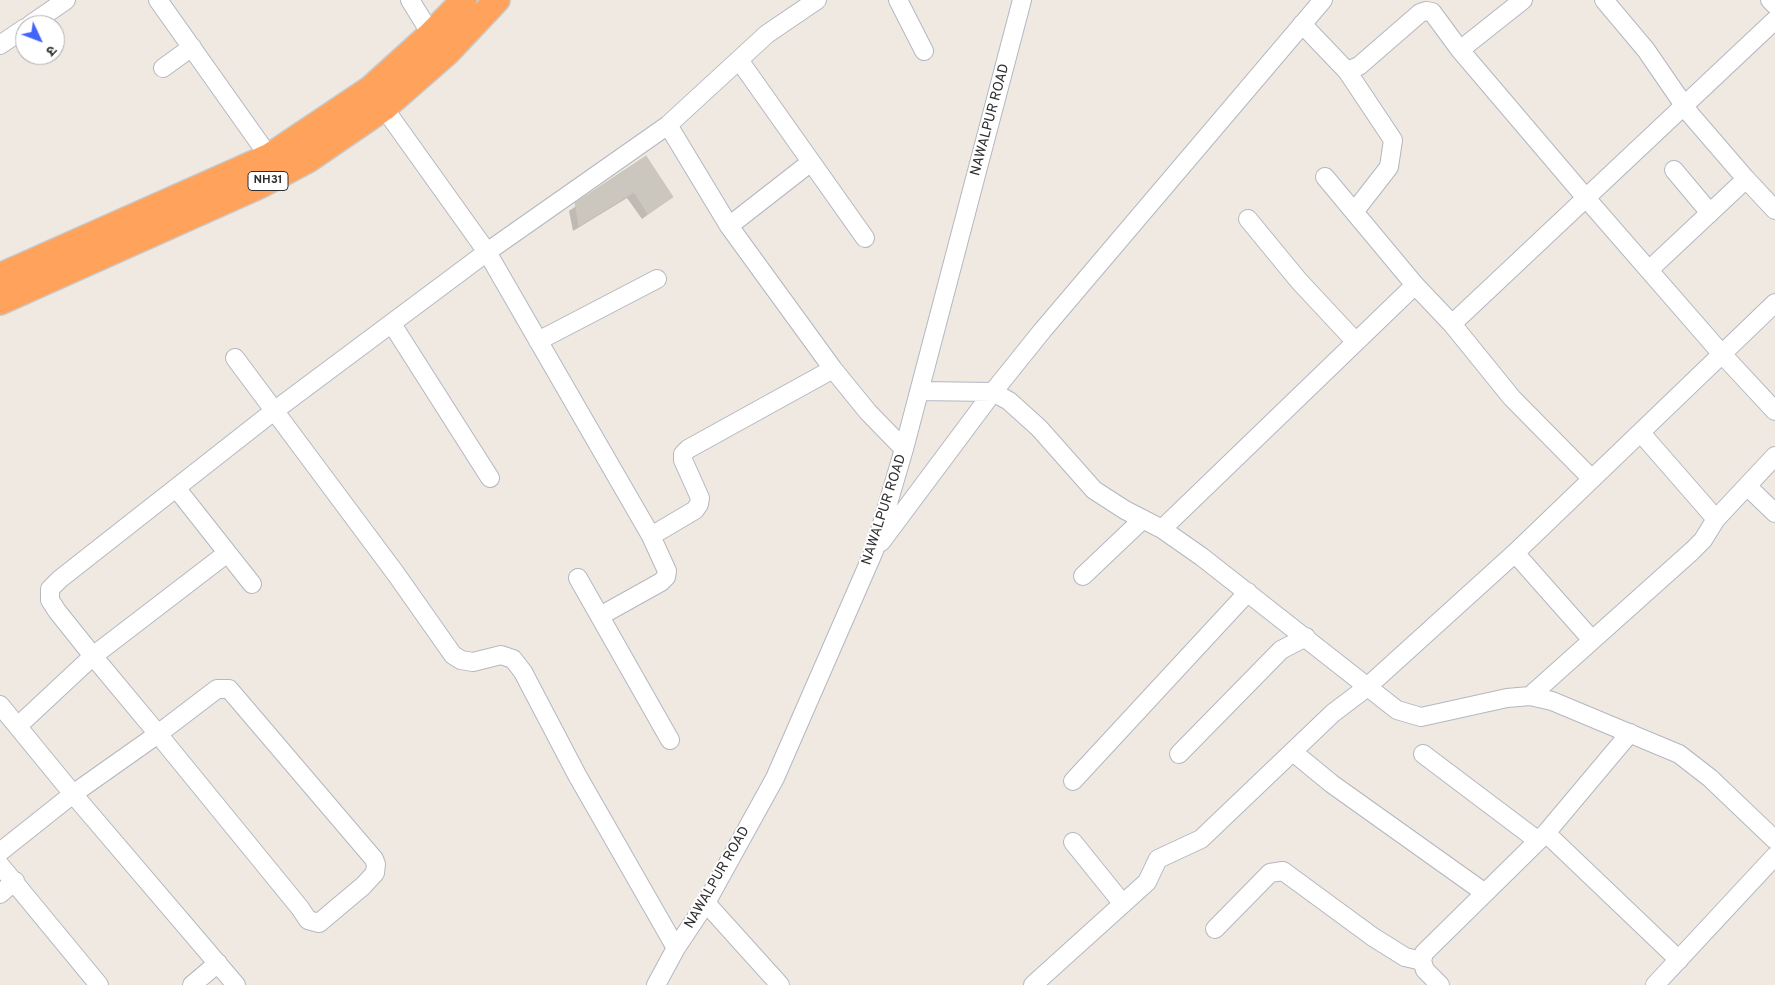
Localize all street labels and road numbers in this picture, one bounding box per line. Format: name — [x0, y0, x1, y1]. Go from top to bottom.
street label: NAWALPUR ROAD — [968, 62, 1014, 178]
road number: NH31 — [248, 172, 288, 190]
street label: NAWALPUR ROAD — [859, 453, 911, 567]
street label: NAWALPUR ROAD — [682, 824, 754, 932]

